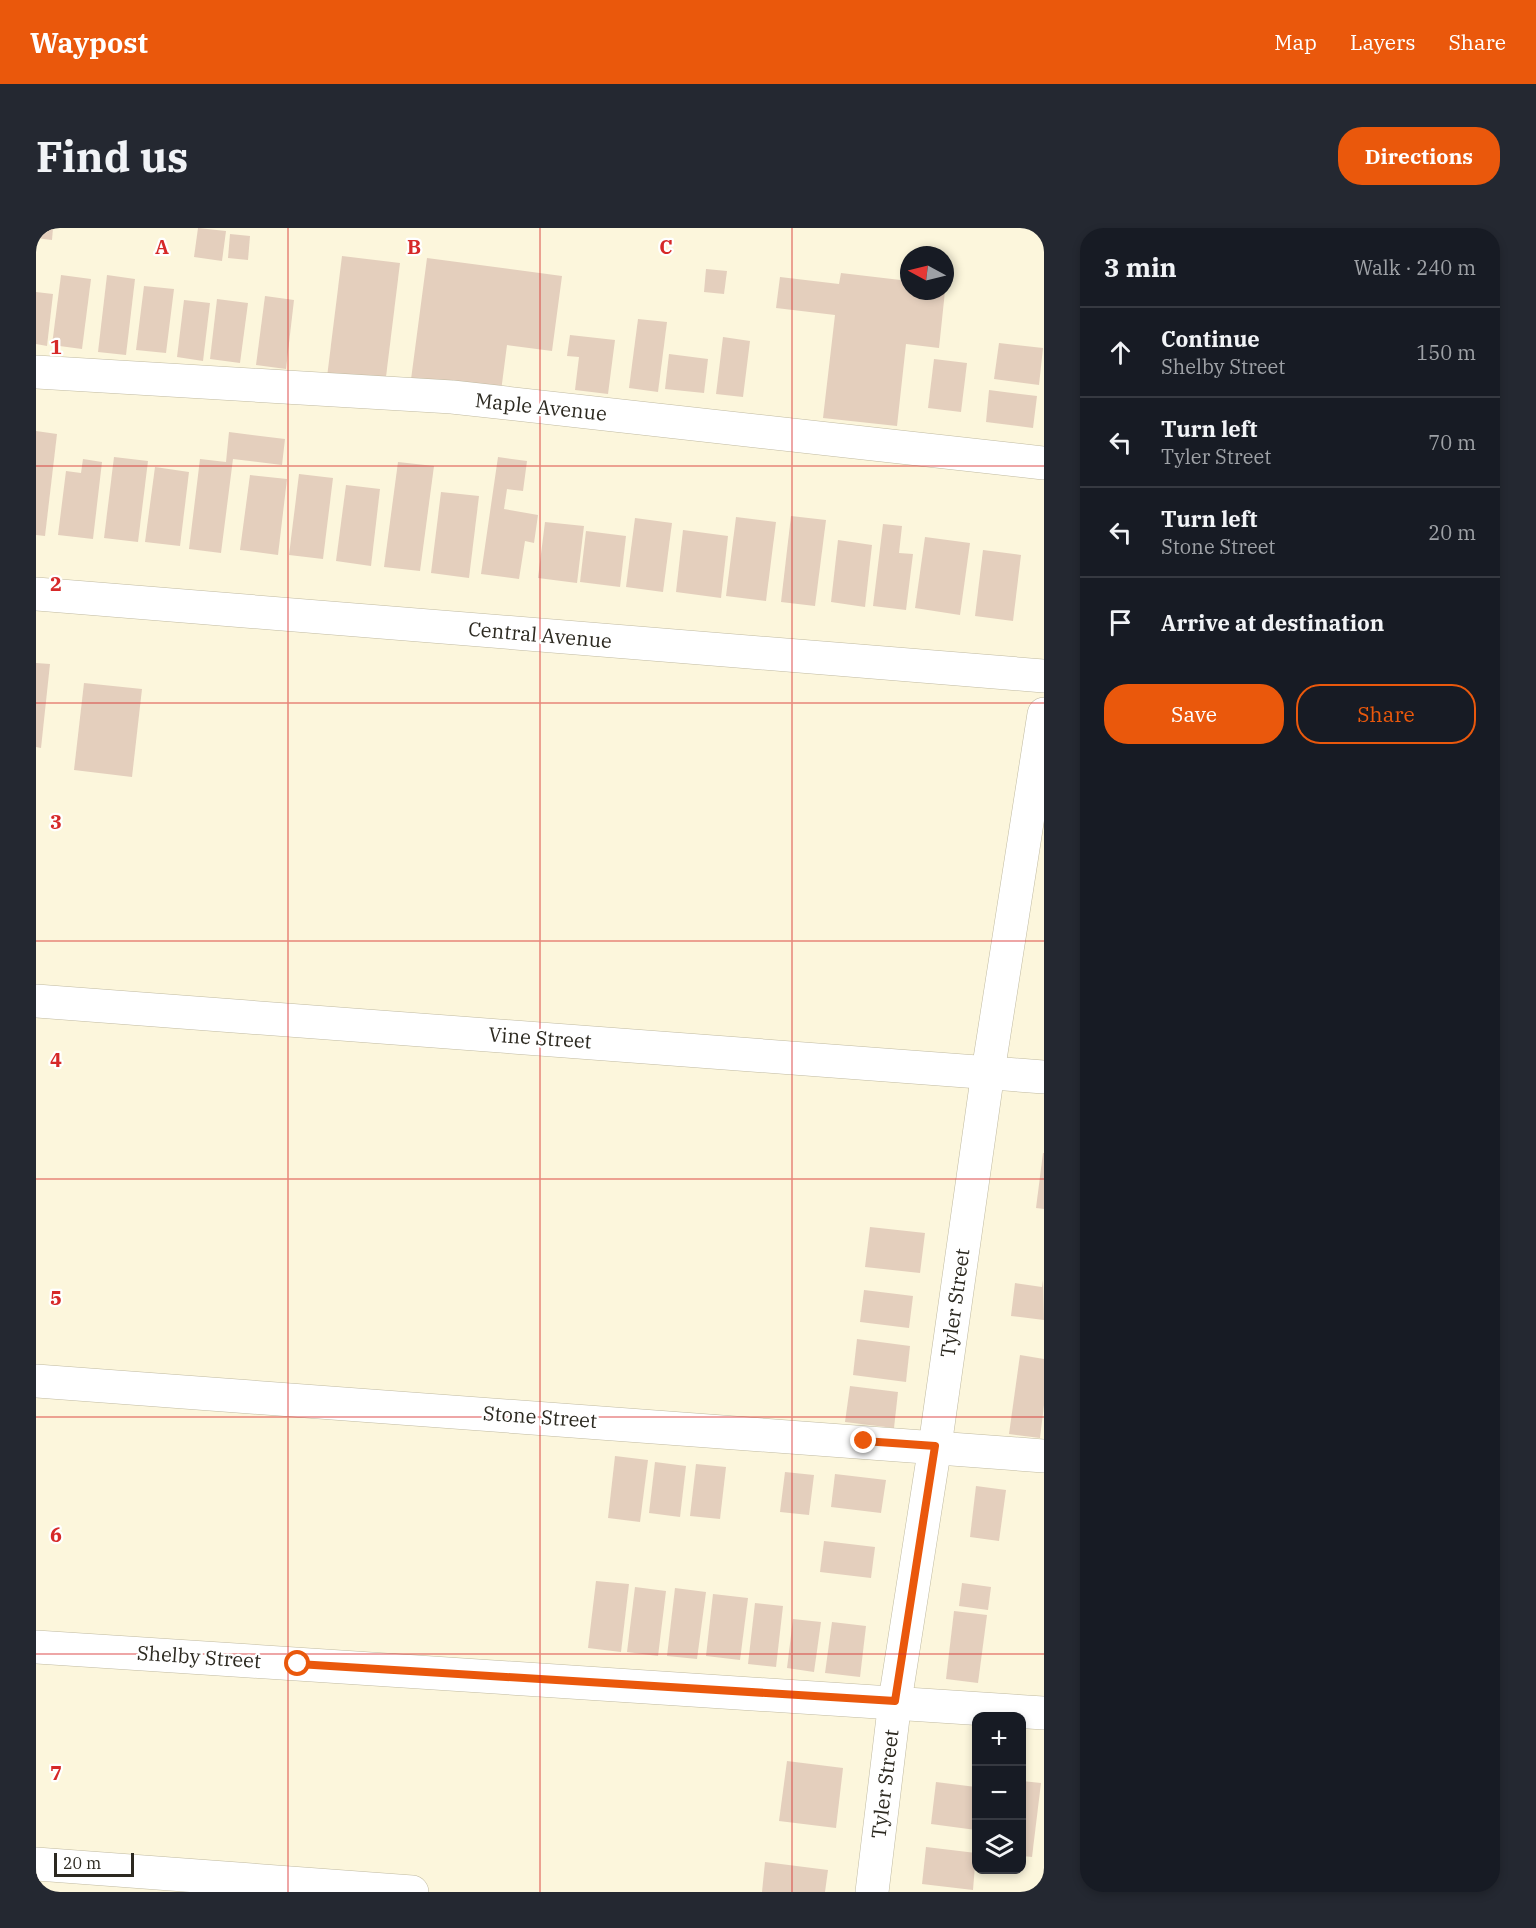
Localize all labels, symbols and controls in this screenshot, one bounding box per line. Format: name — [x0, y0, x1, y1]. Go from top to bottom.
text: Waypost — [30, 24, 148, 61]
text: Map — [1274, 28, 1317, 56]
text: Layers — [1350, 28, 1416, 56]
text: Share — [1449, 28, 1506, 56]
button: Directions — [1338, 127, 1500, 185]
text: Find us — [36, 129, 188, 184]
text: A — [155, 233, 169, 260]
text: B — [407, 233, 421, 260]
text: C — [659, 233, 673, 260]
north arrow — [900, 246, 954, 300]
text: 3 min — [1104, 250, 1177, 284]
text: Walk · 240 m — [1354, 254, 1476, 281]
text: Continue — [1161, 324, 1260, 353]
text: 1 — [50, 333, 62, 360]
icon: ahead — [1104, 336, 1137, 369]
text: 150 m — [1416, 339, 1476, 366]
text: Shelby Street — [1161, 353, 1285, 380]
street label: Maple Avenue — [474, 386, 608, 427]
text: Turn left — [1161, 414, 1257, 443]
icon: left — [1104, 426, 1137, 459]
text: 70 m — [1428, 429, 1476, 456]
text: Tyler Street — [1161, 443, 1271, 470]
text: Turn left — [1161, 504, 1257, 533]
icon: left — [1104, 516, 1137, 549]
text: 20 m — [1428, 519, 1476, 546]
text: Stone Street — [1161, 533, 1275, 560]
text: 2 — [50, 570, 62, 597]
icon: arrive — [1104, 606, 1137, 639]
text: Arrive at destination — [1161, 608, 1384, 637]
street label: Central Avenue — [467, 615, 613, 654]
button: Save — [1104, 684, 1284, 744]
button: Share — [1296, 684, 1476, 744]
text: 3 — [50, 808, 62, 835]
street label: Vine Street — [487, 1020, 593, 1055]
text: 4 — [50, 1046, 62, 1073]
street label: Tyler Street — [933, 1246, 976, 1359]
text: 5 — [50, 1284, 62, 1311]
street label: Stone Street — [482, 1399, 598, 1434]
route end — [850, 1427, 876, 1453]
text: 6 — [50, 1521, 62, 1548]
street label: Shelby Street — [136, 1639, 262, 1674]
route start — [284, 1650, 310, 1676]
map controls — [972, 1712, 1026, 1874]
button: + — [972, 1712, 1026, 1766]
street label: Tyler Street — [864, 1728, 905, 1840]
text: 7 — [50, 1759, 62, 1786]
button: − — [972, 1766, 1026, 1820]
button: layers — [972, 1820, 1026, 1874]
scale bar — [54, 1850, 134, 1878]
text: 20 m — [63, 1853, 101, 1873]

